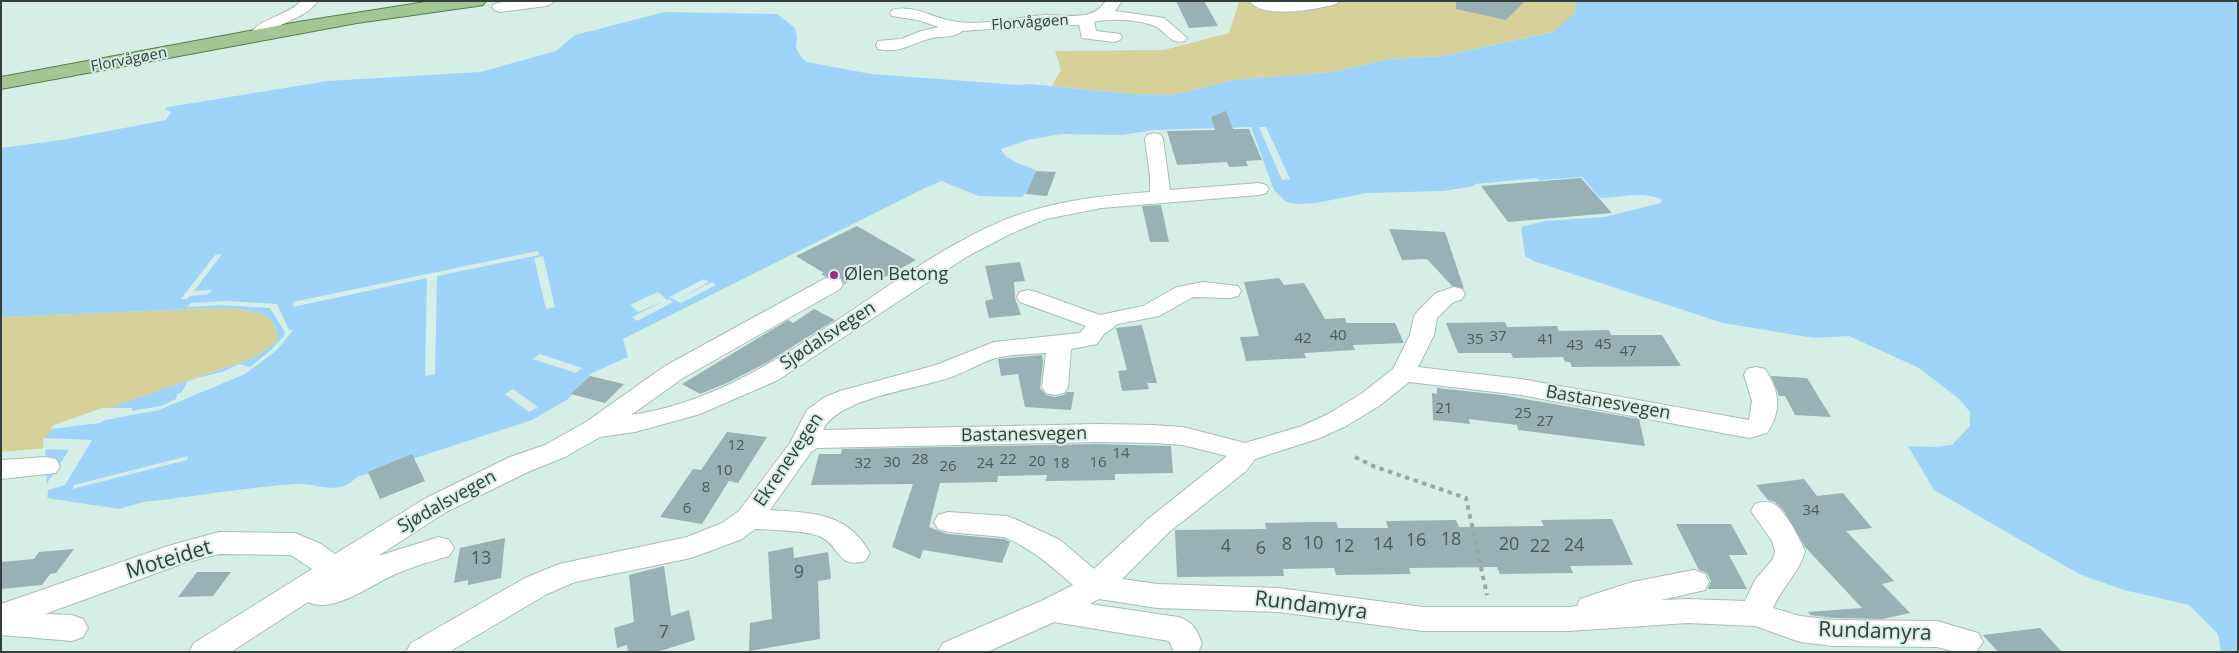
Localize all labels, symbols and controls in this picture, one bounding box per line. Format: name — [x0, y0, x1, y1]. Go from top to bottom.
street label: Florvågøen — [991, 11, 1069, 35]
street label: Florvågøen — [89, 44, 169, 76]
place label: Ølen Betong — [844, 264, 948, 286]
marker: Ølen Betong — [828, 269, 840, 281]
street label: Sjødalsvegen — [776, 297, 880, 375]
house number: 40 — [1329, 327, 1347, 345]
house number: 37 — [1489, 328, 1507, 346]
house number: 42 — [1294, 330, 1312, 348]
house number: 35 — [1466, 331, 1484, 349]
house number: 41 — [1537, 331, 1555, 349]
house number: 45 — [1594, 336, 1612, 354]
house number: 43 — [1566, 337, 1584, 355]
house number: 47 — [1619, 343, 1637, 361]
street label: Bastanesvegen — [1544, 381, 1672, 425]
house number: 21 — [1435, 400, 1453, 418]
house number: 25 — [1514, 405, 1532, 423]
street label: Ekrenevegen — [750, 409, 828, 511]
house number: 27 — [1536, 413, 1554, 431]
street label: Bastanesvegen — [961, 423, 1087, 447]
house number: 12 — [727, 437, 745, 455]
house number: 14 — [1112, 445, 1130, 463]
house number: 28 — [911, 451, 929, 469]
house number: 22 — [999, 451, 1017, 469]
house number: 20 — [1028, 453, 1046, 471]
house number: 30 — [883, 454, 901, 472]
house number: 16 — [1089, 454, 1107, 472]
house number: 32 — [854, 455, 872, 473]
house number: 24 — [976, 455, 994, 473]
house number: 18 — [1052, 455, 1070, 473]
house number: 26 — [939, 458, 957, 476]
house number: 10 — [715, 462, 733, 480]
street label: Sjødalsvegen — [394, 466, 500, 538]
house number: 8 — [702, 479, 710, 497]
house number: 6 — [683, 500, 691, 518]
house number: 34 — [1802, 502, 1820, 520]
house number: 18 — [1441, 529, 1461, 551]
house number: 16 — [1406, 530, 1426, 552]
house number: 10 — [1303, 533, 1323, 555]
house number: 8 — [1282, 534, 1292, 556]
house number: 14 — [1373, 534, 1393, 556]
house number: 20 — [1499, 534, 1519, 556]
street label: Moteidet — [123, 535, 215, 585]
house number: 24 — [1564, 535, 1584, 557]
house number: 4 — [1221, 536, 1231, 558]
house number: 12 — [1334, 536, 1354, 558]
house number: 22 — [1530, 536, 1550, 558]
house number: 6 — [1256, 538, 1266, 560]
house number: 13 — [471, 548, 491, 570]
house number: 9 — [794, 562, 804, 584]
street label: Rundamyra — [1253, 587, 1369, 625]
street label: Rundamyra — [1818, 617, 1932, 647]
house number: 7 — [659, 622, 669, 644]

